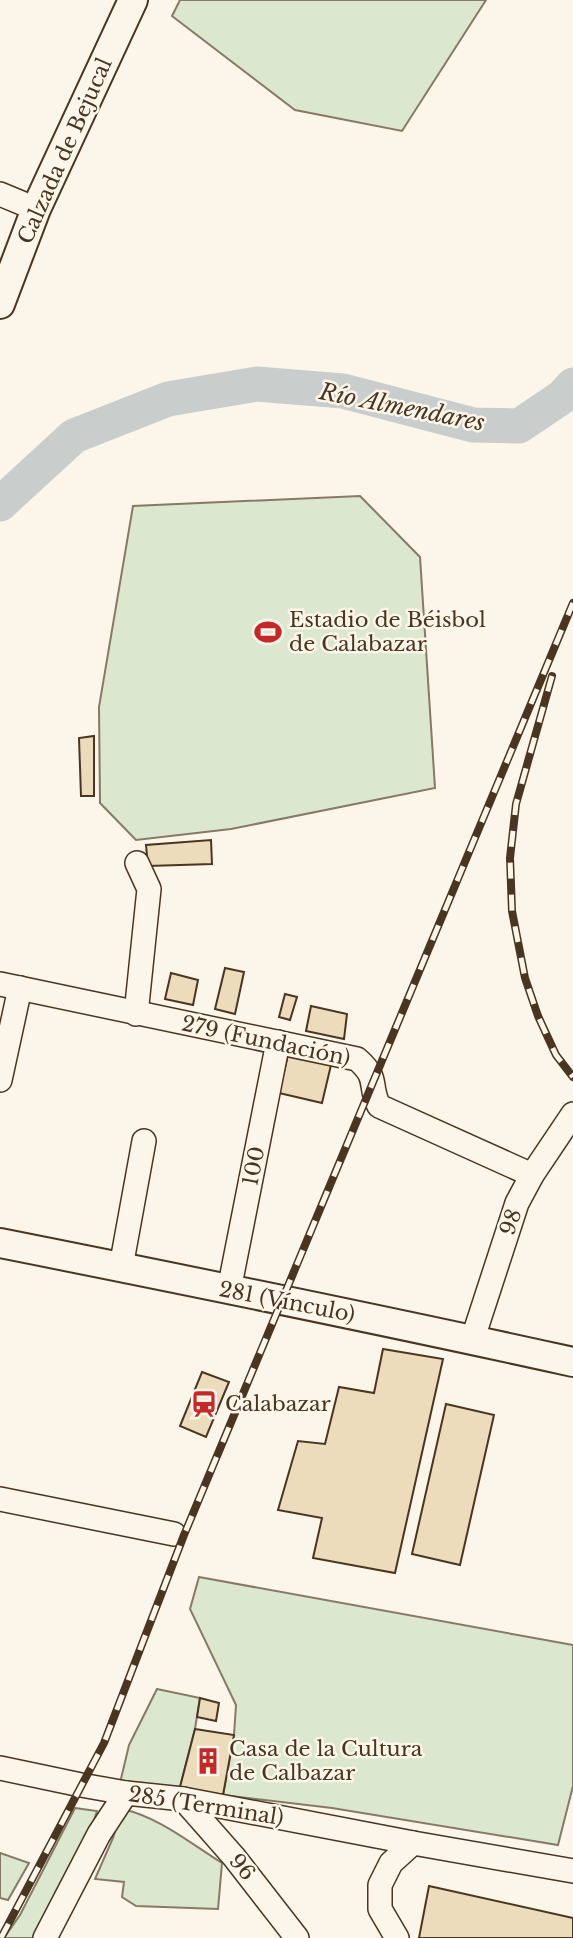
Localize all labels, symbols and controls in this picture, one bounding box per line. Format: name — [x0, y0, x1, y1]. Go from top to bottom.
street label: Calzada de Bejucal — [12, 54, 118, 248]
water label: Río Almendares — [316, 377, 487, 437]
place label: Estadio de Béisbol de Calabazar — [289, 607, 486, 657]
sports icon: Estadio de Béisbol de Calabazar — [253, 617, 283, 647]
street label: 279 (Fundación) — [179, 1010, 353, 1072]
street label: 100 — [237, 1144, 271, 1188]
street label: 98 — [494, 1205, 528, 1239]
street label: 281 (Vínculo) — [217, 1276, 357, 1328]
station icon: Calabazar — [189, 1389, 219, 1419]
place label: Calabazar — [225, 1391, 331, 1417]
place label: Casa de la Cultura de Calbazar — [229, 1736, 423, 1786]
building icon: Casa de la Cultura de Calbazar — [193, 1746, 223, 1776]
street label: 285 (Terminal) — [127, 1781, 285, 1831]
street label: 96 — [223, 1848, 261, 1886]

